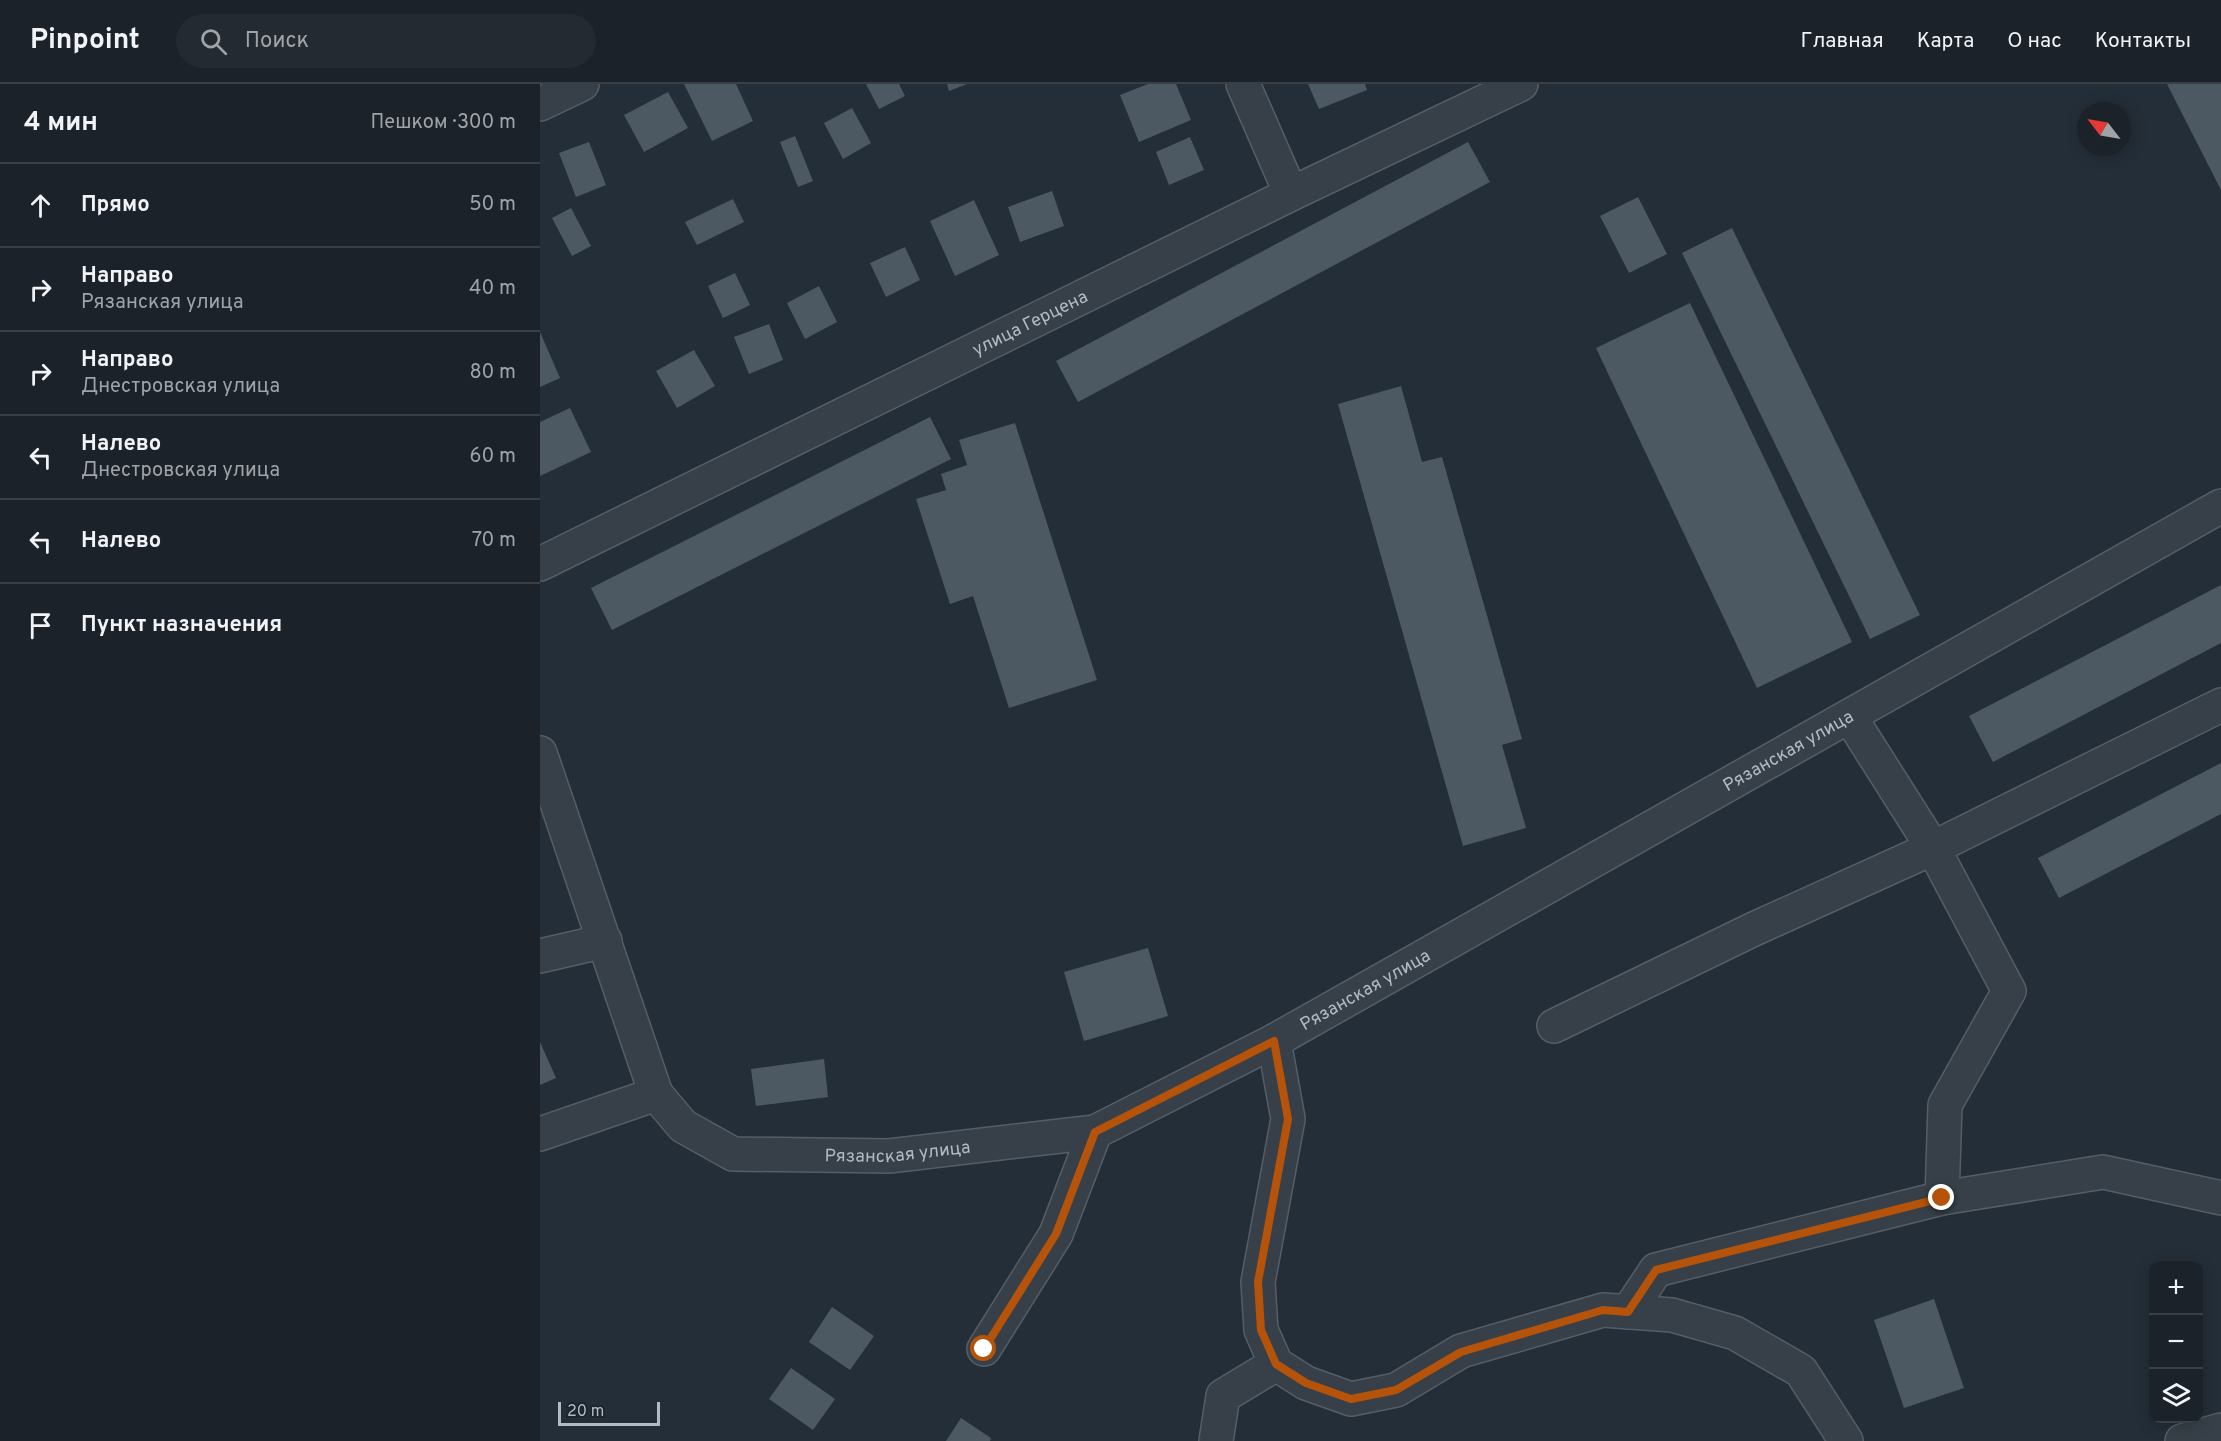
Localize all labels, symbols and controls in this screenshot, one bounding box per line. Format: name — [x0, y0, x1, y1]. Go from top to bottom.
search box — [176, 14, 596, 68]
text: Pinpoint — [30, 23, 140, 59]
icon: search — [197, 25, 230, 58]
text: Поиск — [245, 28, 309, 55]
text: Главная — [1800, 28, 1884, 55]
text: Карта — [1917, 28, 1974, 55]
text: О нас — [2007, 28, 2062, 55]
text: Контакты — [2095, 28, 2191, 55]
north arrow — [2077, 102, 2131, 156]
text: 4 мин — [24, 107, 98, 140]
text: Пешком · 300 m — [371, 110, 516, 136]
icon: ahead — [24, 189, 57, 222]
text: Прямо — [81, 192, 150, 219]
text: 50 m — [469, 192, 516, 218]
text: Направо — [81, 263, 173, 290]
icon: right — [24, 273, 57, 306]
text: 40 m — [469, 276, 516, 302]
street label: улица Герцена — [969, 286, 1092, 362]
text: Рязанская улица — [81, 290, 243, 316]
text: Направо — [81, 347, 173, 374]
icon: right — [24, 357, 57, 390]
text: 80 m — [470, 360, 516, 386]
text: Днестровская улица — [81, 374, 280, 400]
text: Налево — [81, 431, 161, 458]
icon: left — [24, 441, 57, 474]
text: 60 m — [470, 444, 516, 470]
text: Днестровская улица — [81, 458, 280, 484]
icon: left — [24, 525, 57, 558]
text: Налево — [81, 528, 161, 555]
text: 70 m — [472, 528, 516, 554]
icon: arrive — [24, 609, 57, 642]
text: Пункт назначения — [81, 612, 282, 639]
street label: Рязанская улица — [1719, 706, 1858, 798]
street label: Рязанская улица — [1296, 945, 1435, 1037]
street label: Рязанская улица — [824, 1137, 972, 1169]
route end — [1928, 1184, 1954, 1210]
map controls — [2149, 1261, 2203, 1423]
button: + — [2149, 1261, 2203, 1315]
button: − — [2149, 1315, 2203, 1369]
route start — [970, 1335, 996, 1361]
button: layers — [2149, 1369, 2203, 1423]
scale bar — [558, 1399, 660, 1426]
text: 20 m — [567, 1402, 604, 1422]

